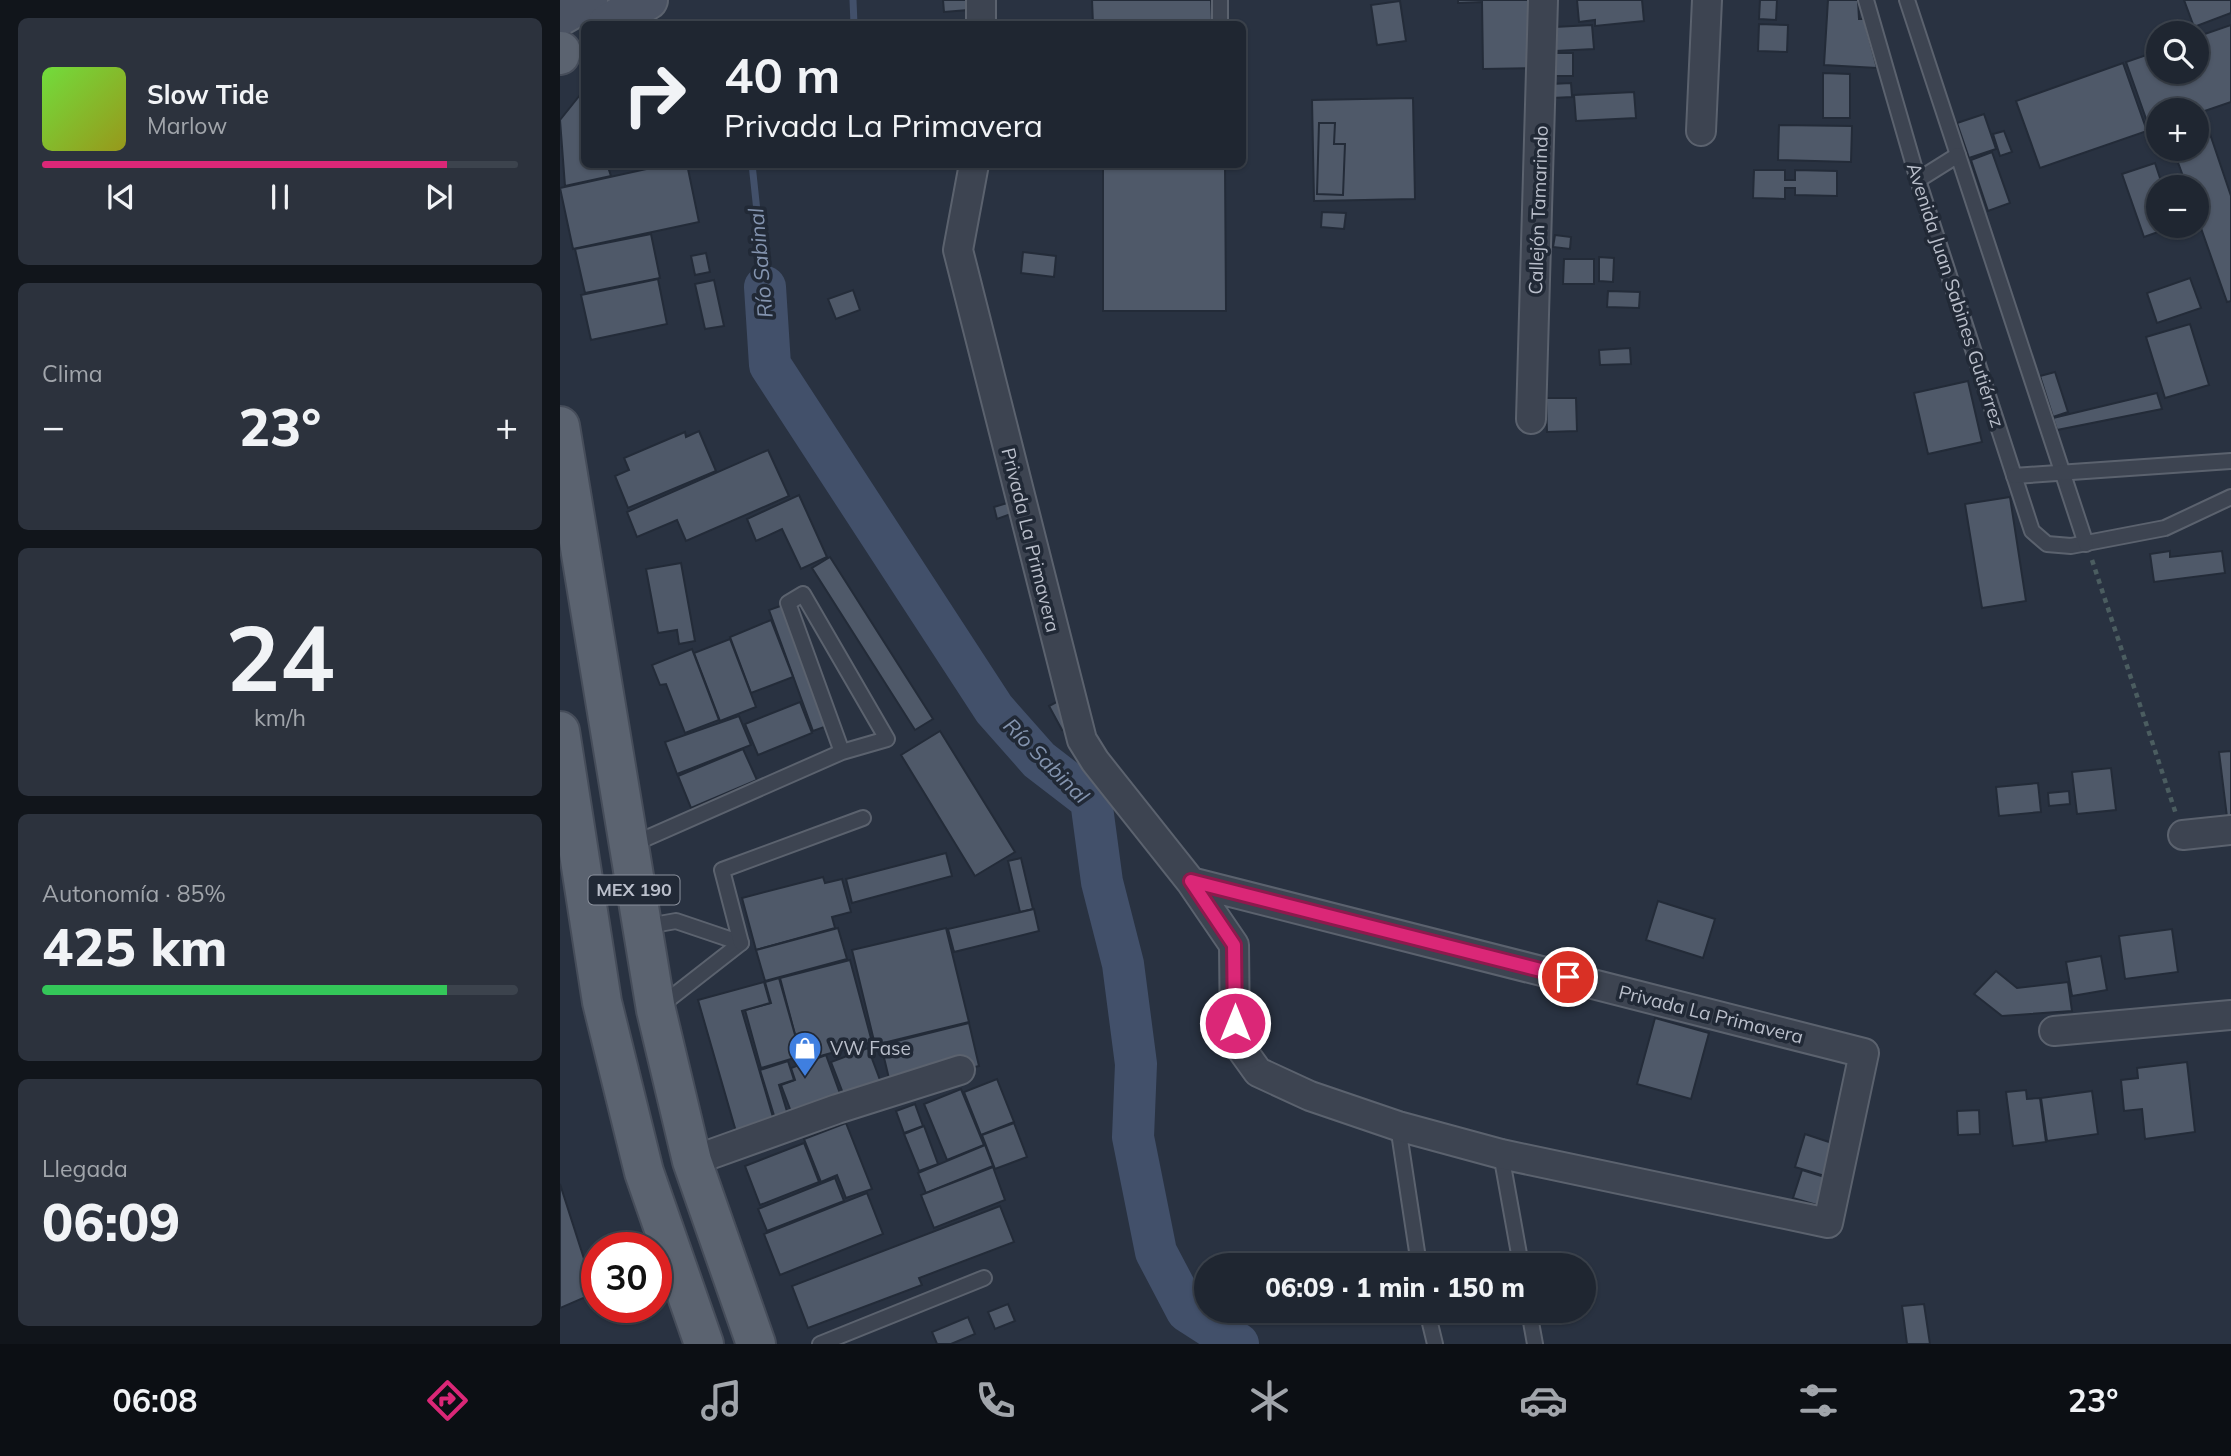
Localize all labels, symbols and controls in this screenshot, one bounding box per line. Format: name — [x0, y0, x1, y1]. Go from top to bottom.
map controls — [2146, 21, 2209, 238]
button: search — [2146, 21, 2209, 84]
text: 40 m — [724, 44, 840, 105]
icon: right — [609, 49, 700, 140]
text: Slow Tide — [147, 78, 269, 111]
button: + — [2146, 98, 2209, 161]
text: Privada La Primavera — [724, 105, 1043, 145]
text: Marlow — [147, 111, 227, 140]
street label: Callejón Tamarindo — [1523, 125, 1553, 295]
street label: Avenida Juan Sabines Gutiérrez — [1902, 160, 2010, 431]
button: − — [2146, 175, 2209, 238]
icon: previous — [102, 178, 140, 216]
icon: pause — [261, 178, 299, 216]
icon: next — [420, 178, 458, 216]
water label: Río Sabinal — [742, 207, 778, 319]
text: Clima — [42, 359, 103, 388]
text: 23° — [239, 394, 321, 459]
text: − — [42, 402, 65, 450]
text: + — [495, 402, 518, 450]
street label: Privada La Primavera — [996, 445, 1066, 635]
text: 24 — [225, 600, 335, 714]
text: km/h — [254, 703, 306, 732]
water label: Río Sabinal — [999, 712, 1095, 808]
road number: MEX 190 — [588, 876, 679, 904]
text: Autonomía · 85% — [42, 879, 226, 908]
text: 425 km — [42, 914, 227, 979]
pin — [1538, 947, 1598, 1007]
icon: arrive — [1549, 958, 1587, 996]
street label: Privada La Primavera — [1616, 979, 1806, 1049]
position arrow — [1198, 986, 1272, 1060]
shop icon: VW Fase — [786, 1029, 824, 1078]
place label: VW Fase — [830, 1036, 911, 1060]
text: Llegada — [42, 1154, 128, 1183]
text: 06:09 — [42, 1189, 180, 1254]
speed limit sign: 30 — [581, 1232, 672, 1323]
text: 06:09 · 1 min · 150 m — [1265, 1271, 1525, 1304]
icon: directions — [423, 1376, 472, 1425]
icon: music — [697, 1376, 746, 1425]
icon: phone — [971, 1376, 1020, 1425]
icon: climate — [1245, 1376, 1294, 1425]
icon: car — [1519, 1376, 1568, 1425]
icon: filters — [1794, 1376, 1843, 1425]
text: 06:08 — [113, 1380, 197, 1420]
text: 23° — [2068, 1380, 2118, 1420]

